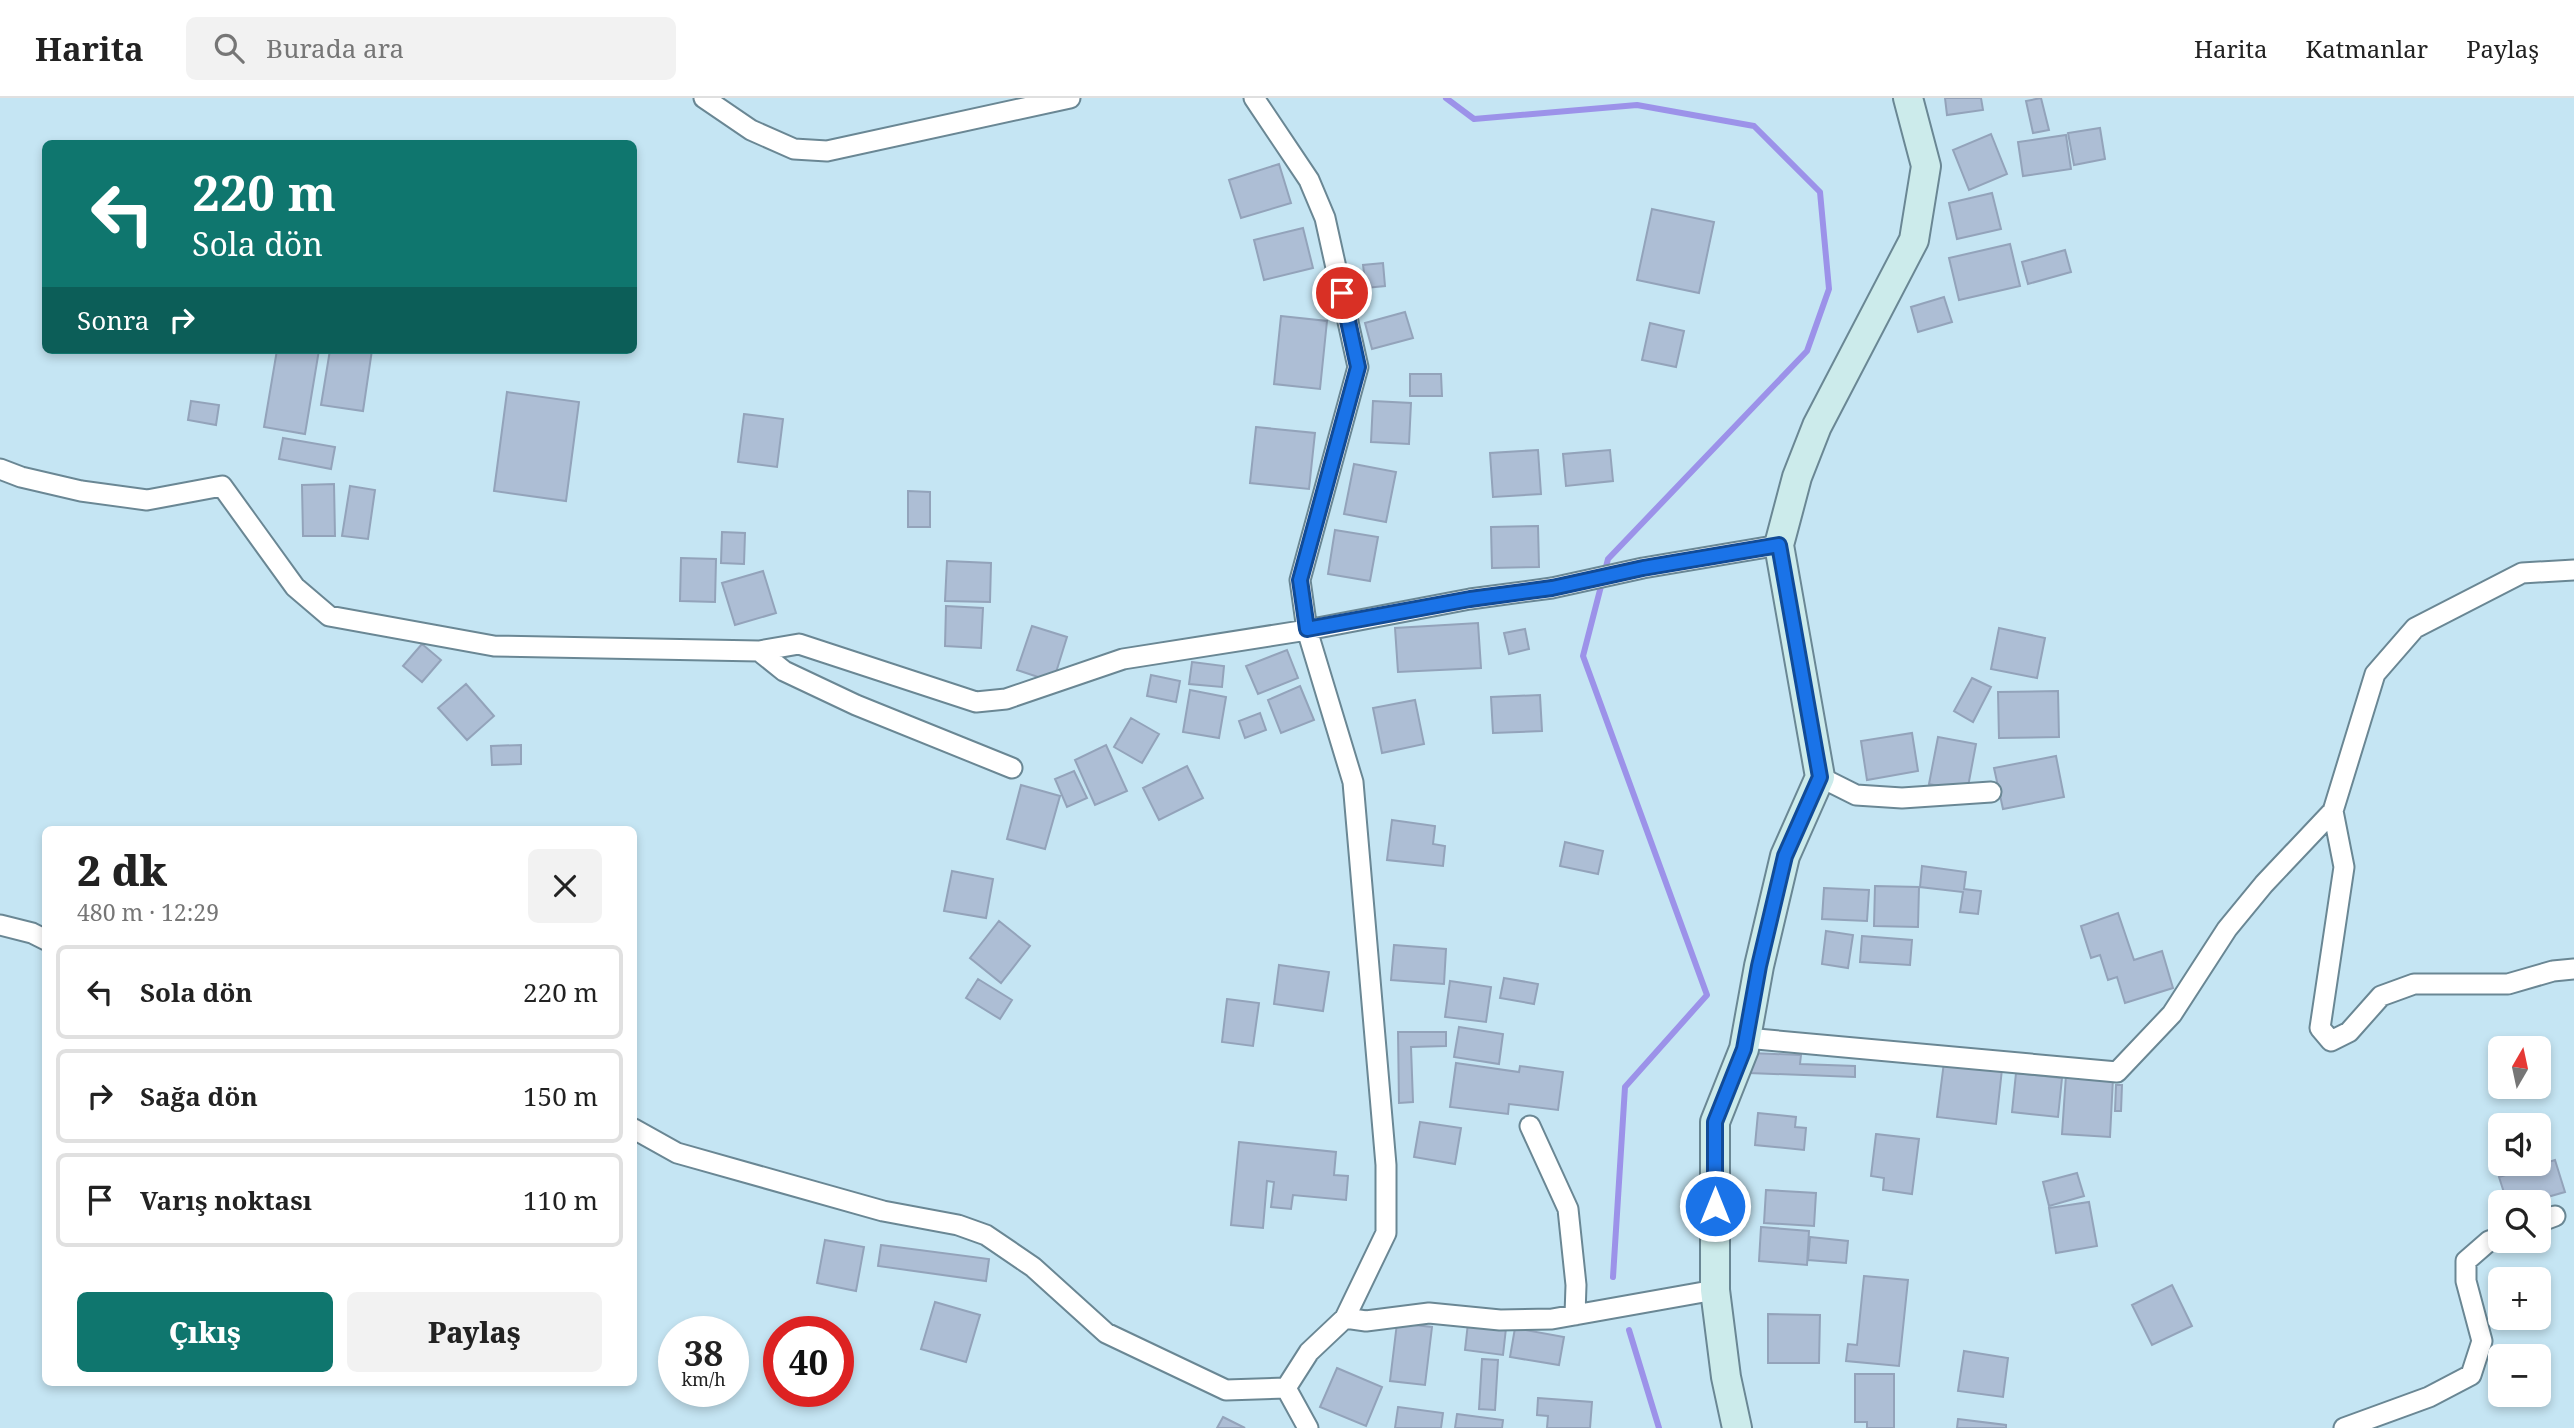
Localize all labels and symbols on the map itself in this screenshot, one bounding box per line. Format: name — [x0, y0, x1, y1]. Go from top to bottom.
pin — [1312, 263, 1372, 323]
north arrow — [2488, 1036, 2552, 1099]
position arrow — [1678, 1169, 1752, 1243]
speed limit sign: 40 — [763, 1316, 854, 1407]

